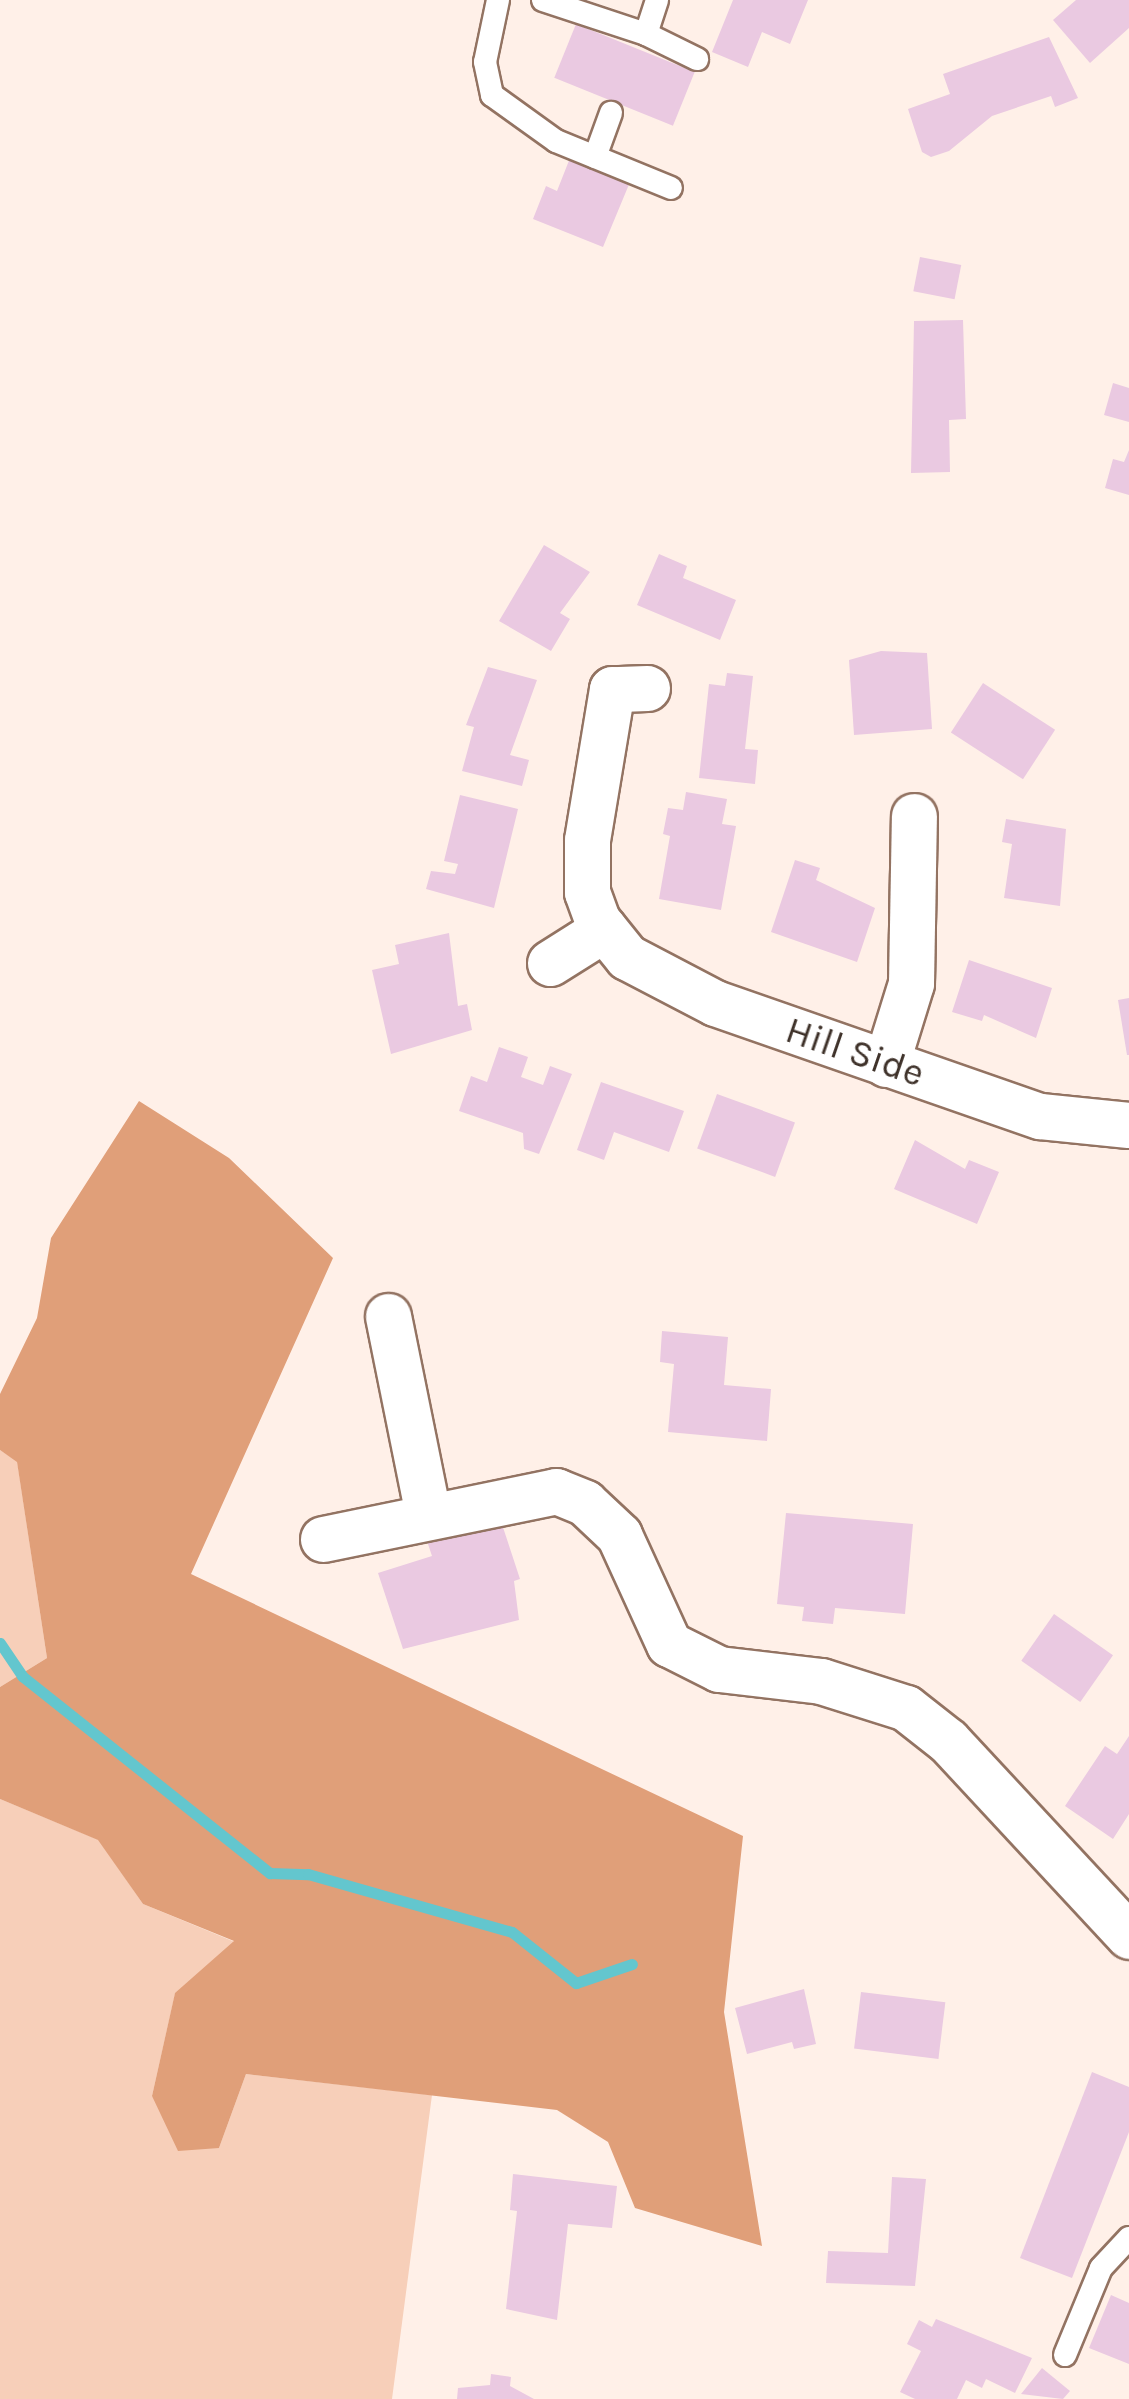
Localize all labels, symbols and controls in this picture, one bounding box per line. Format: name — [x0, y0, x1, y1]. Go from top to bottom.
street label: Hill Side — [780, 1007, 930, 1097]

